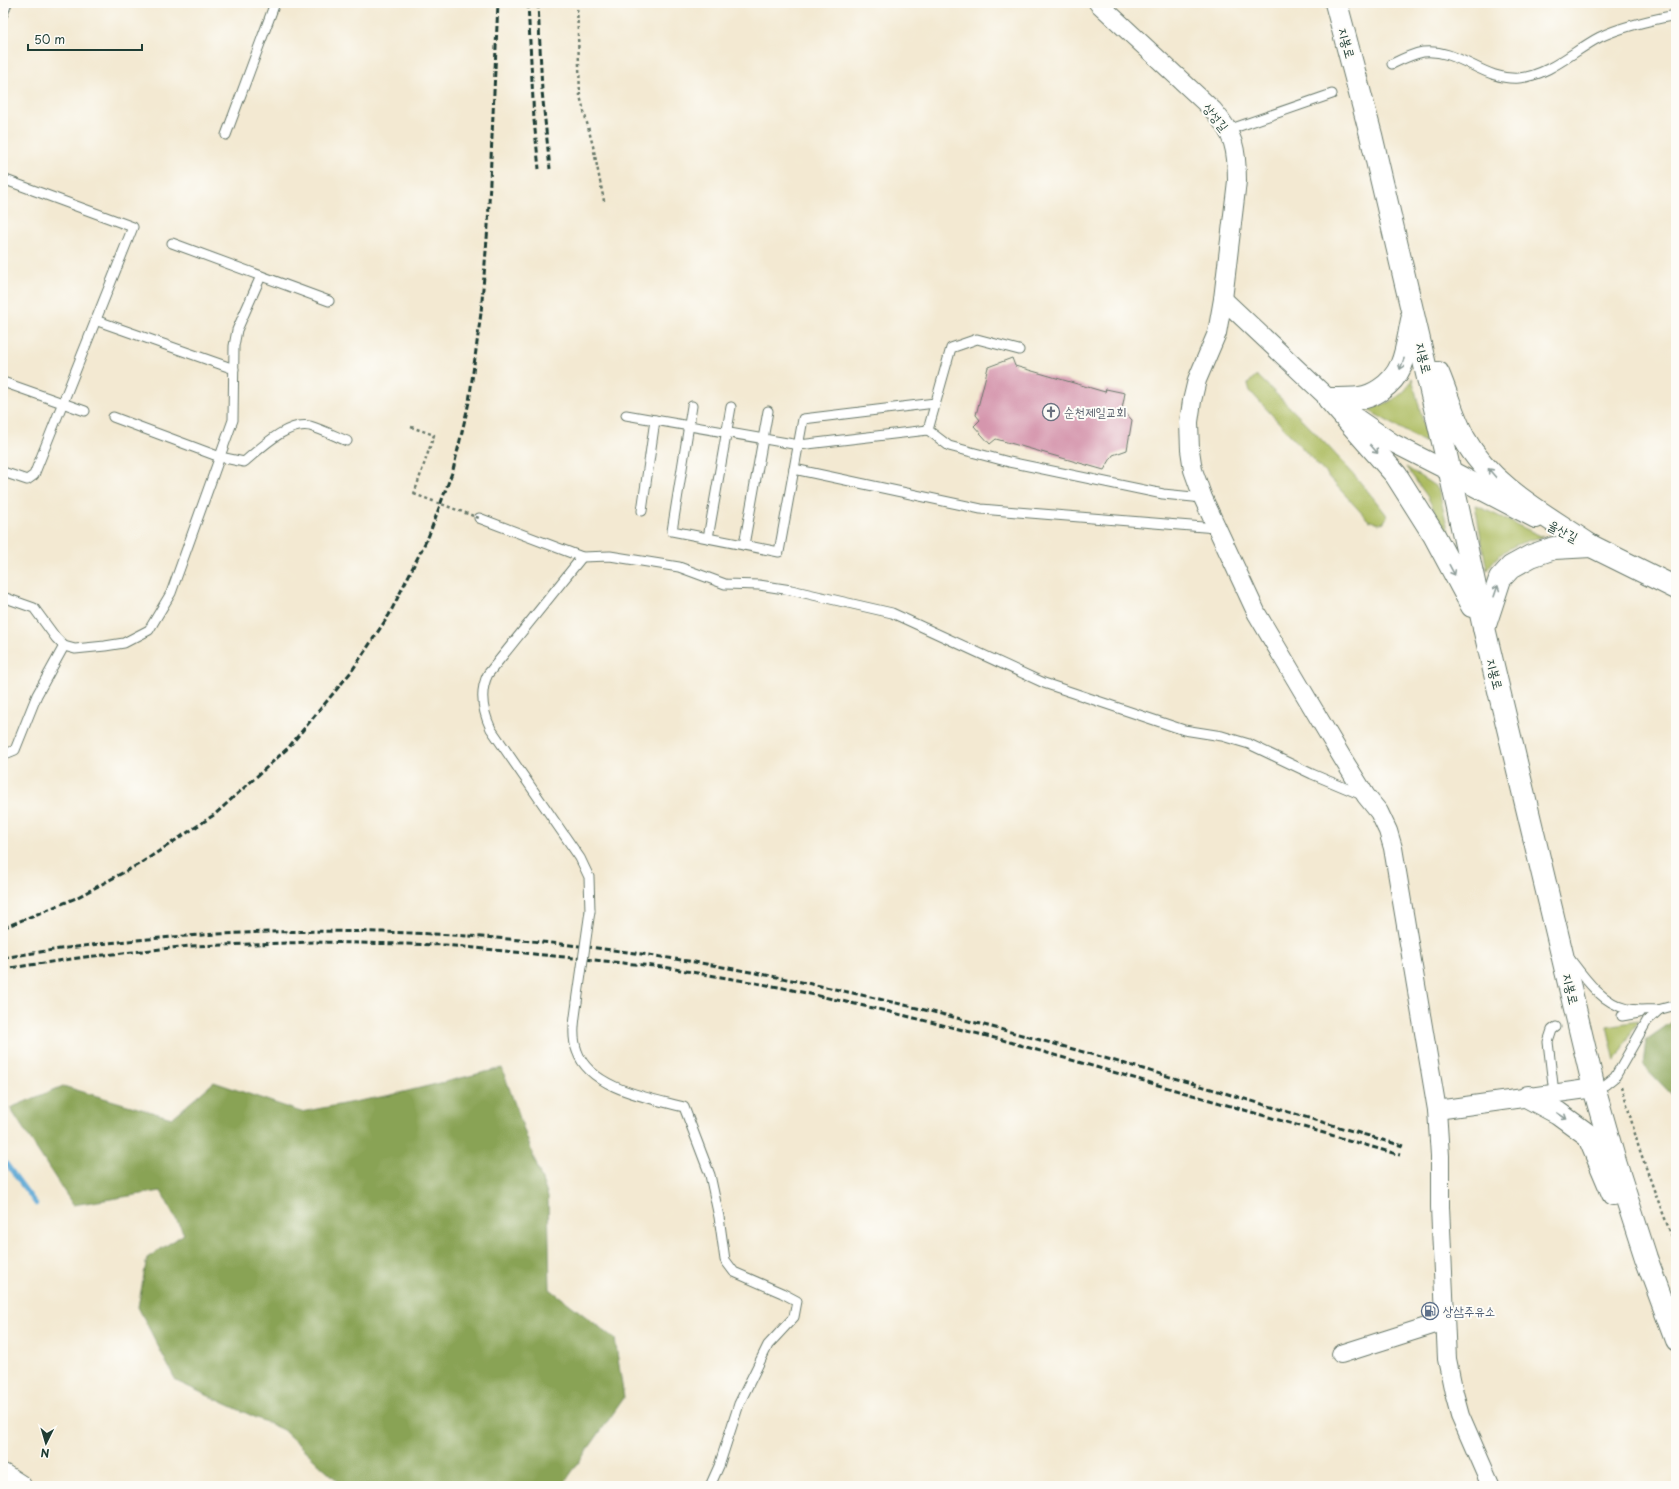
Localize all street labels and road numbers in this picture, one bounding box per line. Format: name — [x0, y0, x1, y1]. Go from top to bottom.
street label: 지봉로 — [1334, 25, 1361, 60]
street label: 상성길 — [1199, 99, 1234, 135]
street label: 지봉로 — [1412, 340, 1437, 375]
street label: 율산길 — [1545, 515, 1582, 546]
street label: 지봉로 — [1482, 656, 1508, 691]
street label: 지봉로 — [1559, 971, 1584, 1006]

